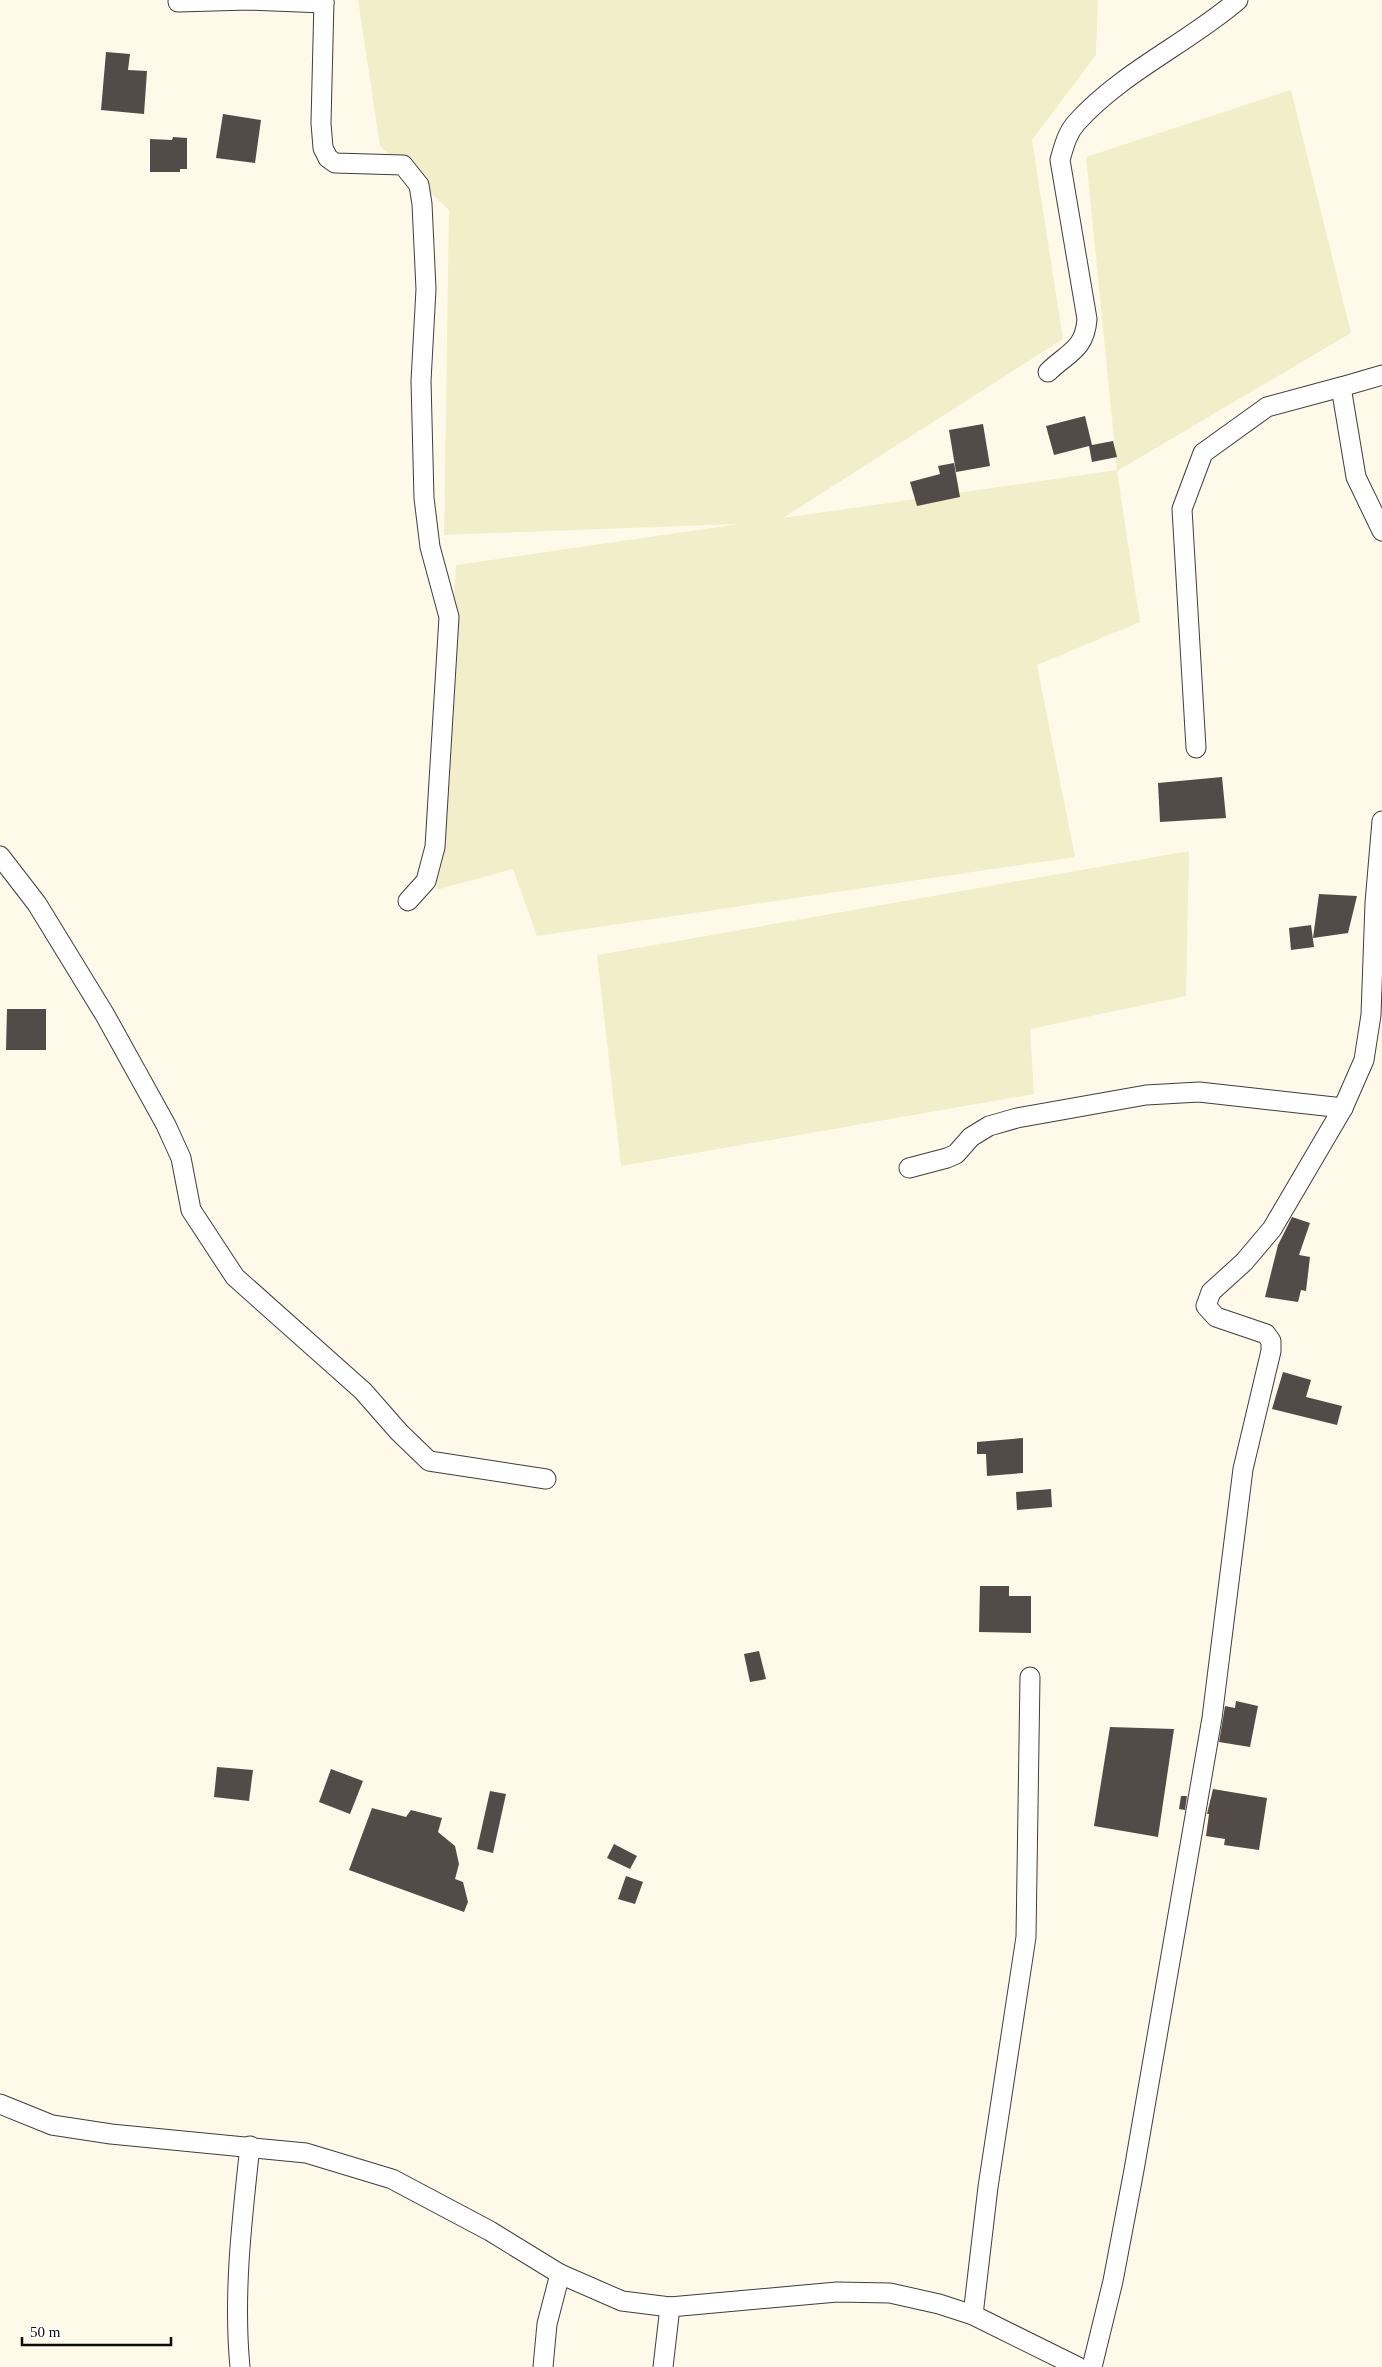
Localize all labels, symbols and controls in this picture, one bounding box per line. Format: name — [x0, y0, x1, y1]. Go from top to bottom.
scale bar — [22, 2314, 171, 2346]
text: 50 m — [30, 2324, 61, 2340]

